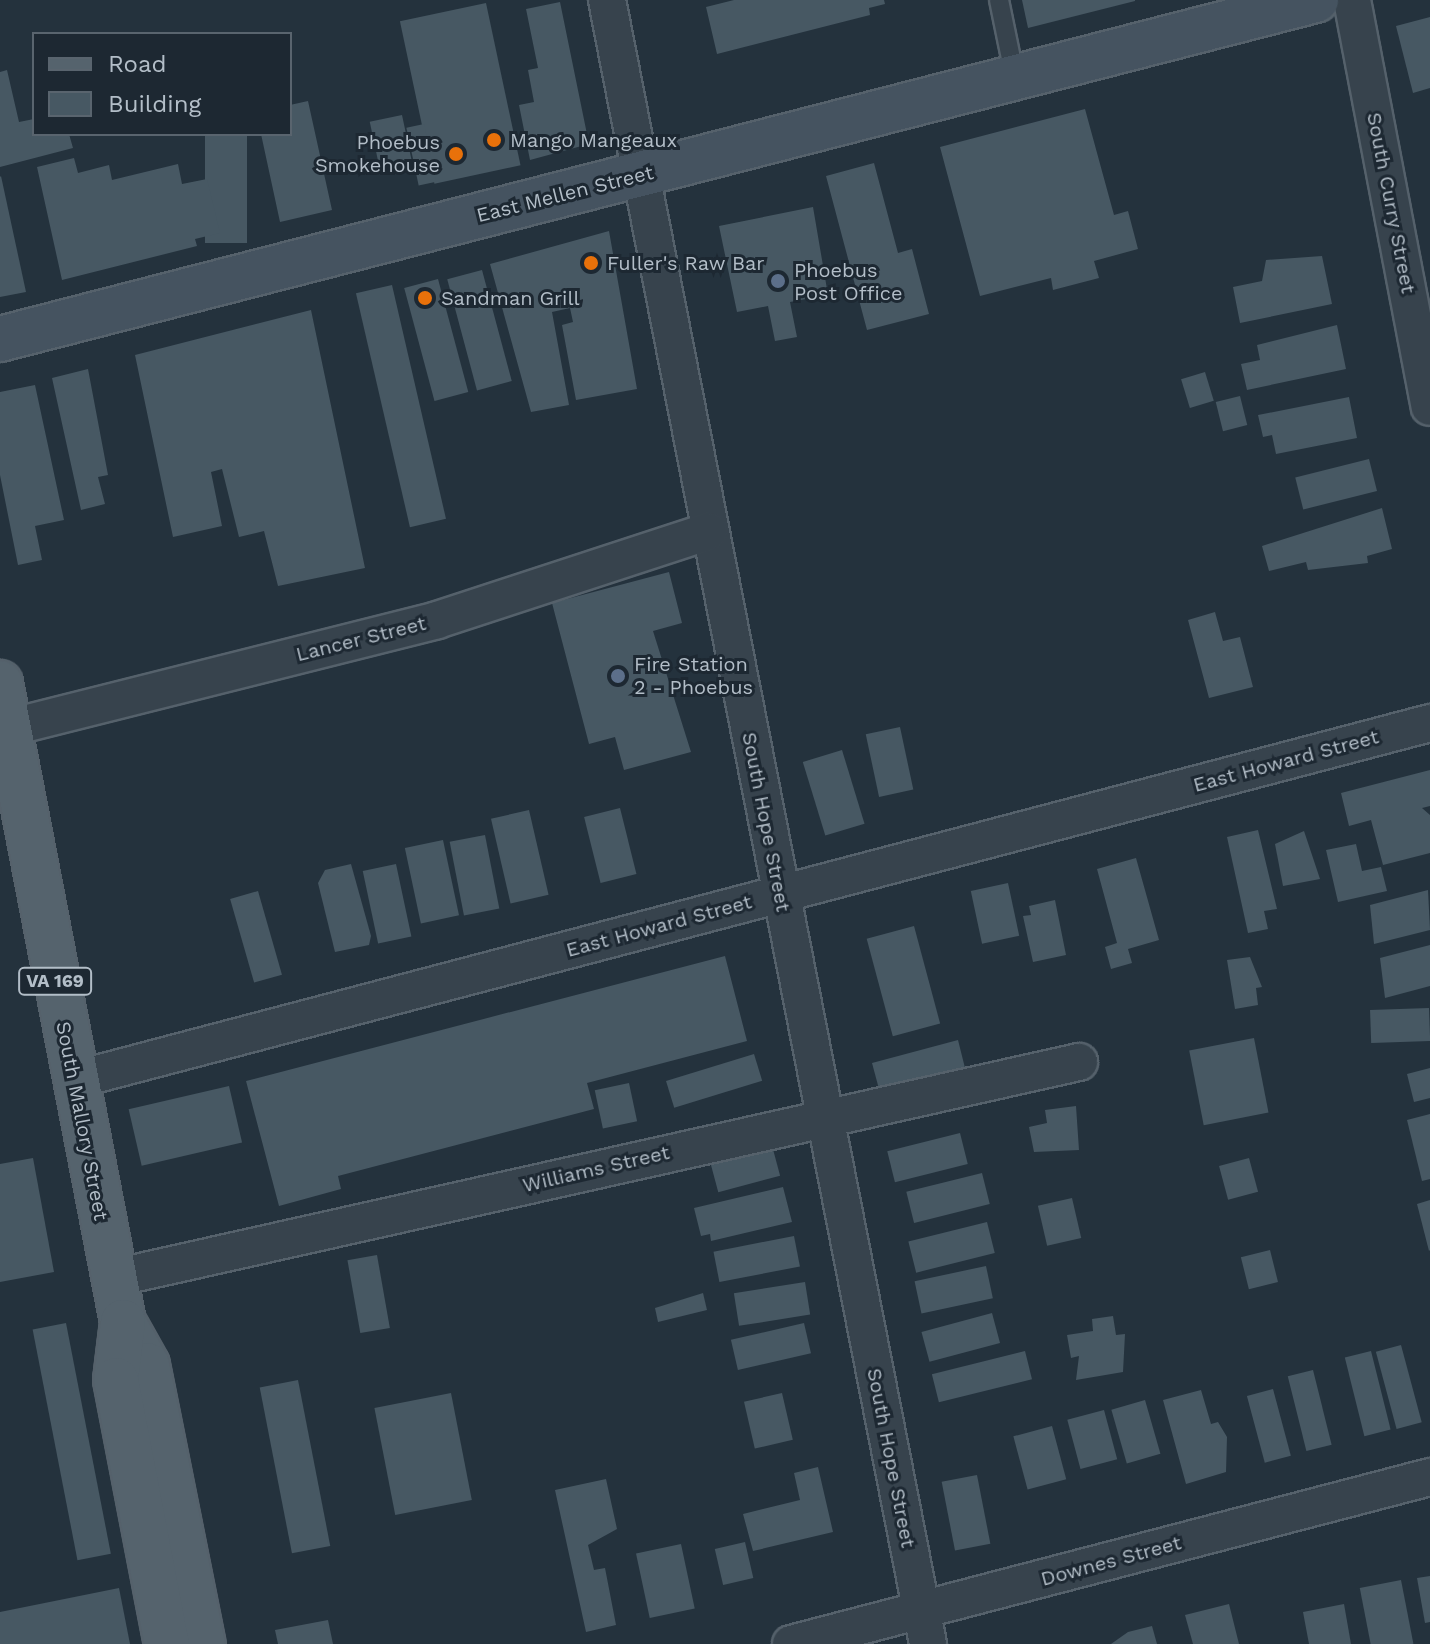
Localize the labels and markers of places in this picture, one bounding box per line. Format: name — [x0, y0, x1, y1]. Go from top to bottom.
place label: Mango Mangeaux — [510, 128, 677, 152]
place label: Phoebus Smokehouse — [315, 130, 440, 177]
marker: Mango Mangeaux — [485, 131, 503, 149]
marker: Phoebus Smokehouse — [447, 145, 465, 163]
place label: Fuller's Raw Bar — [607, 251, 765, 275]
marker: Fuller's Raw Bar — [582, 254, 600, 272]
place label: Phoebus Post Office — [794, 258, 902, 305]
marker: Phoebus Post Office — [769, 272, 787, 290]
place label: Sandman Grill — [441, 286, 580, 310]
marker: Sandman Grill — [416, 289, 434, 307]
place label: Fire Station 2 - Phoebus — [634, 652, 753, 699]
marker: Fire Station 2 - Phoebus — [609, 667, 627, 685]

